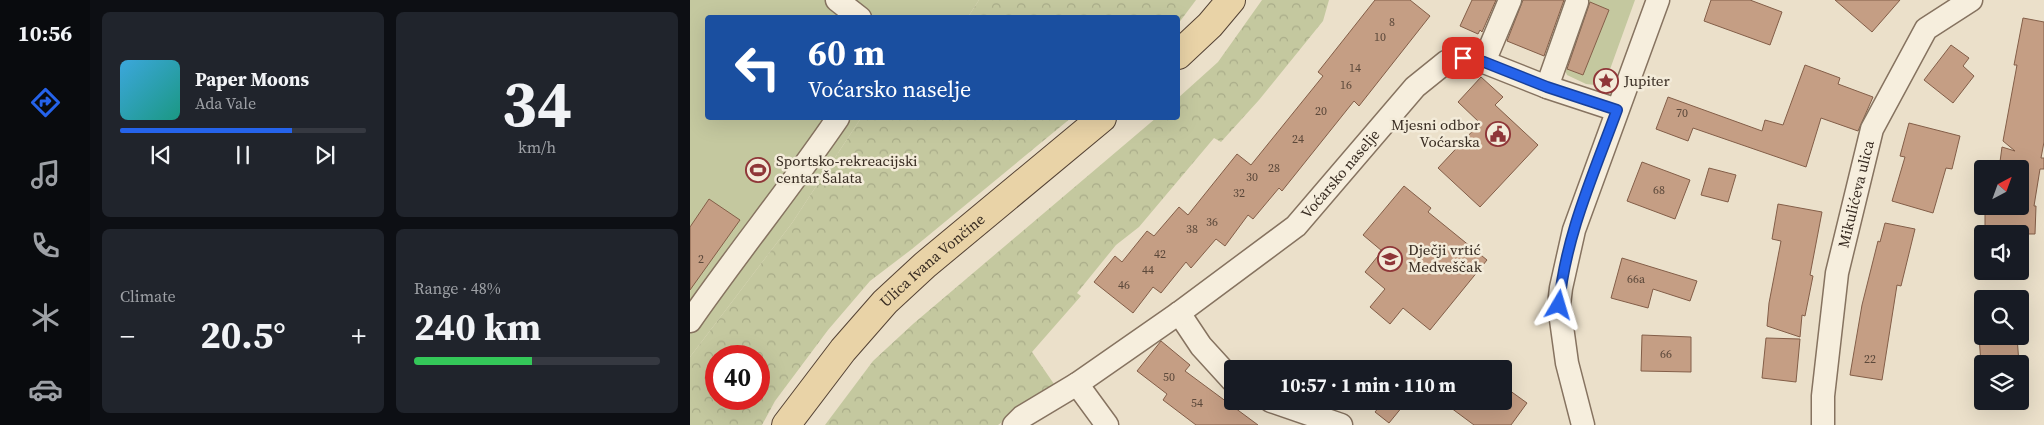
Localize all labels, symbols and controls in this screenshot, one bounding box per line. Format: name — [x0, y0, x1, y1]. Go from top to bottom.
house number: 8 — [1389, 14, 1395, 30]
text: 10:56 — [18, 18, 72, 48]
text: 60 m — [808, 29, 885, 77]
house number: 10 — [1374, 29, 1386, 45]
icon: left — [725, 35, 790, 100]
pin — [1442, 37, 1484, 79]
icon: arrive — [1449, 44, 1477, 72]
text: 34 — [502, 59, 572, 148]
house number: 14 — [1349, 60, 1361, 76]
text: Paper Moons — [195, 66, 309, 92]
place icon: Jupiter — [1593, 68, 1619, 94]
place label: Jupiter — [1623, 70, 1670, 91]
text: Voćarsko naselje — [808, 74, 971, 104]
house number: 16 — [1340, 77, 1352, 93]
icon: directions — [28, 85, 63, 120]
text: Ada Vale — [195, 92, 256, 114]
house number: 20 — [1315, 103, 1327, 119]
house number: 70 — [1676, 105, 1688, 121]
place label: Mjesni odbor Voćarska — [1391, 114, 1481, 152]
public building icon: Mjesni odbor Voćarska — [1485, 121, 1511, 147]
street label: Voćarsko naselje — [1296, 124, 1385, 223]
house number: 24 — [1292, 131, 1304, 147]
text: km/h — [518, 136, 556, 158]
street label: Mikulićeva ulica — [1833, 138, 1879, 250]
icon: previous — [147, 141, 175, 169]
icon: pause — [229, 141, 257, 169]
icon: next — [311, 141, 339, 169]
place label: Sportsko-rekreacijski centar Šalata — [776, 150, 918, 188]
icon: music — [28, 157, 63, 192]
sports icon: Sportsko-rekreacijski centar Šalata — [745, 157, 771, 183]
house number: 28 — [1268, 160, 1280, 176]
north arrow — [1974, 160, 2029, 215]
map controls — [1974, 160, 2029, 410]
house number: 30 — [1246, 169, 1258, 185]
house number: 68 — [1653, 182, 1665, 198]
house number: 32 — [1233, 185, 1245, 201]
street label: Ulica Ivana Vončine — [875, 208, 989, 312]
house number: 36 — [1206, 214, 1218, 230]
house number: 38 — [1186, 221, 1198, 237]
button: sound — [1974, 225, 2029, 280]
icon: phone — [28, 228, 63, 263]
place label: Dječji vrtić Medveščak — [1408, 239, 1483, 277]
house number: 42 — [1154, 246, 1166, 262]
school or university icon: Dječji vrtić Medveščak — [1377, 246, 1403, 272]
house number: 2 — [698, 251, 704, 267]
house number: 44 — [1142, 262, 1154, 278]
house number: 66a — [1627, 271, 1646, 287]
text: Range · 48% — [414, 277, 501, 299]
house number: 46 — [1118, 277, 1130, 293]
position arrow — [1532, 278, 1584, 330]
text: Climate — [120, 285, 176, 307]
button: search — [1974, 290, 2029, 345]
icon: climate — [28, 300, 63, 335]
text: 240 km — [414, 301, 541, 353]
text: 20.5° — [200, 309, 286, 361]
text: − — [120, 317, 135, 355]
text: + — [351, 317, 366, 355]
speed limit sign: 40 — [705, 345, 770, 410]
house number: 66 — [1660, 346, 1672, 362]
house number: 22 — [1864, 351, 1876, 367]
button: layers — [1974, 355, 2029, 410]
house number: 50 — [1163, 369, 1175, 385]
icon: car — [28, 372, 63, 407]
text: 10:57 · 1 min · 110 m — [1280, 372, 1456, 398]
house number: 54 — [1191, 395, 1203, 411]

